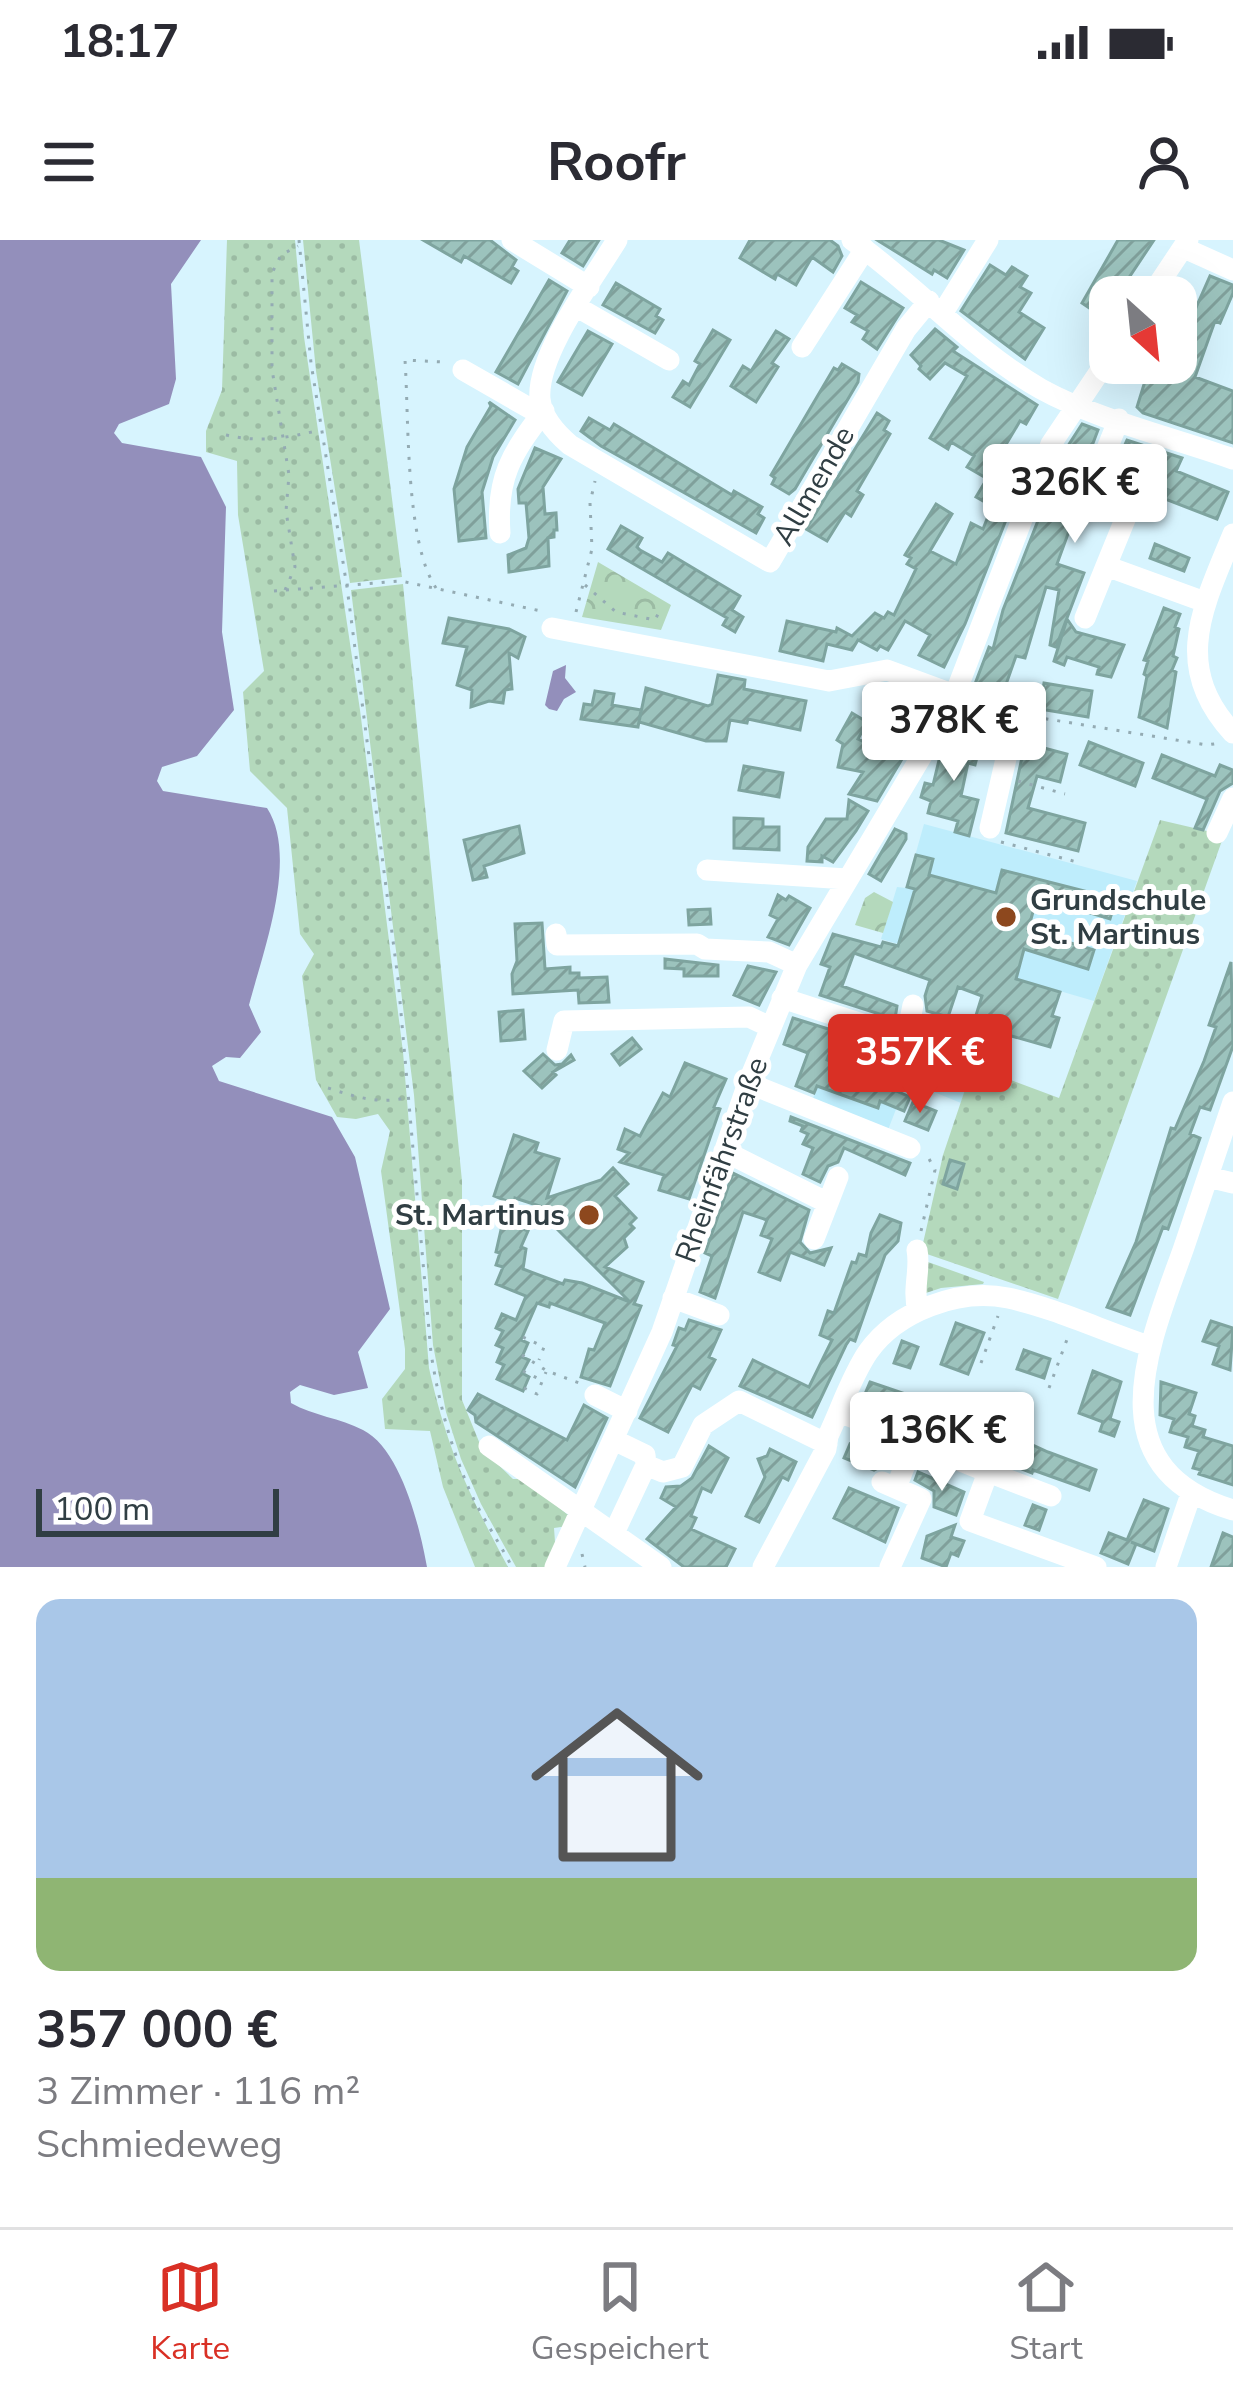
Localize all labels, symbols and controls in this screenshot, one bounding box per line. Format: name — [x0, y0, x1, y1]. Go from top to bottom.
text: 18:17 — [60, 12, 179, 73]
text: Roofr — [547, 125, 686, 199]
icon: menu — [36, 129, 102, 195]
icon: person — [1131, 129, 1197, 195]
north arrow — [1089, 276, 1197, 384]
map controls — [1089, 276, 1197, 384]
street label: Allmende — [763, 419, 865, 553]
pin: 326K € — [977, 444, 1173, 546]
text: 326K € — [1010, 456, 1140, 509]
pin: 378K € — [856, 682, 1052, 784]
text: 378K € — [889, 694, 1019, 747]
place label: Grundschule St. Martinus — [1030, 880, 1206, 955]
marker: Grundschule St. Martinus — [993, 904, 1019, 930]
pin: 357K € — [822, 1014, 1018, 1116]
text: 357K € — [855, 1026, 985, 1079]
street label: Rheinfährstraße — [666, 1051, 778, 1269]
place label: St. Martinus — [395, 1195, 565, 1236]
marker: St. Martinus — [576, 1202, 602, 1228]
pin: 136K € — [844, 1392, 1040, 1494]
text: 136K € — [877, 1404, 1007, 1457]
scale bar — [36, 1483, 279, 1536]
text: 100 m — [54, 1487, 150, 1532]
icon: home — [509, 1677, 725, 1893]
text: 357 000 € — [36, 1995, 278, 2065]
text: 3 Zimmer · 116 m² — [36, 2065, 360, 2118]
text: Schmiedeweg — [36, 2118, 283, 2171]
tab: Karte — [150, 2254, 230, 2371]
tab: Gespeichert — [531, 2254, 708, 2371]
tab: Start — [1009, 2254, 1083, 2371]

